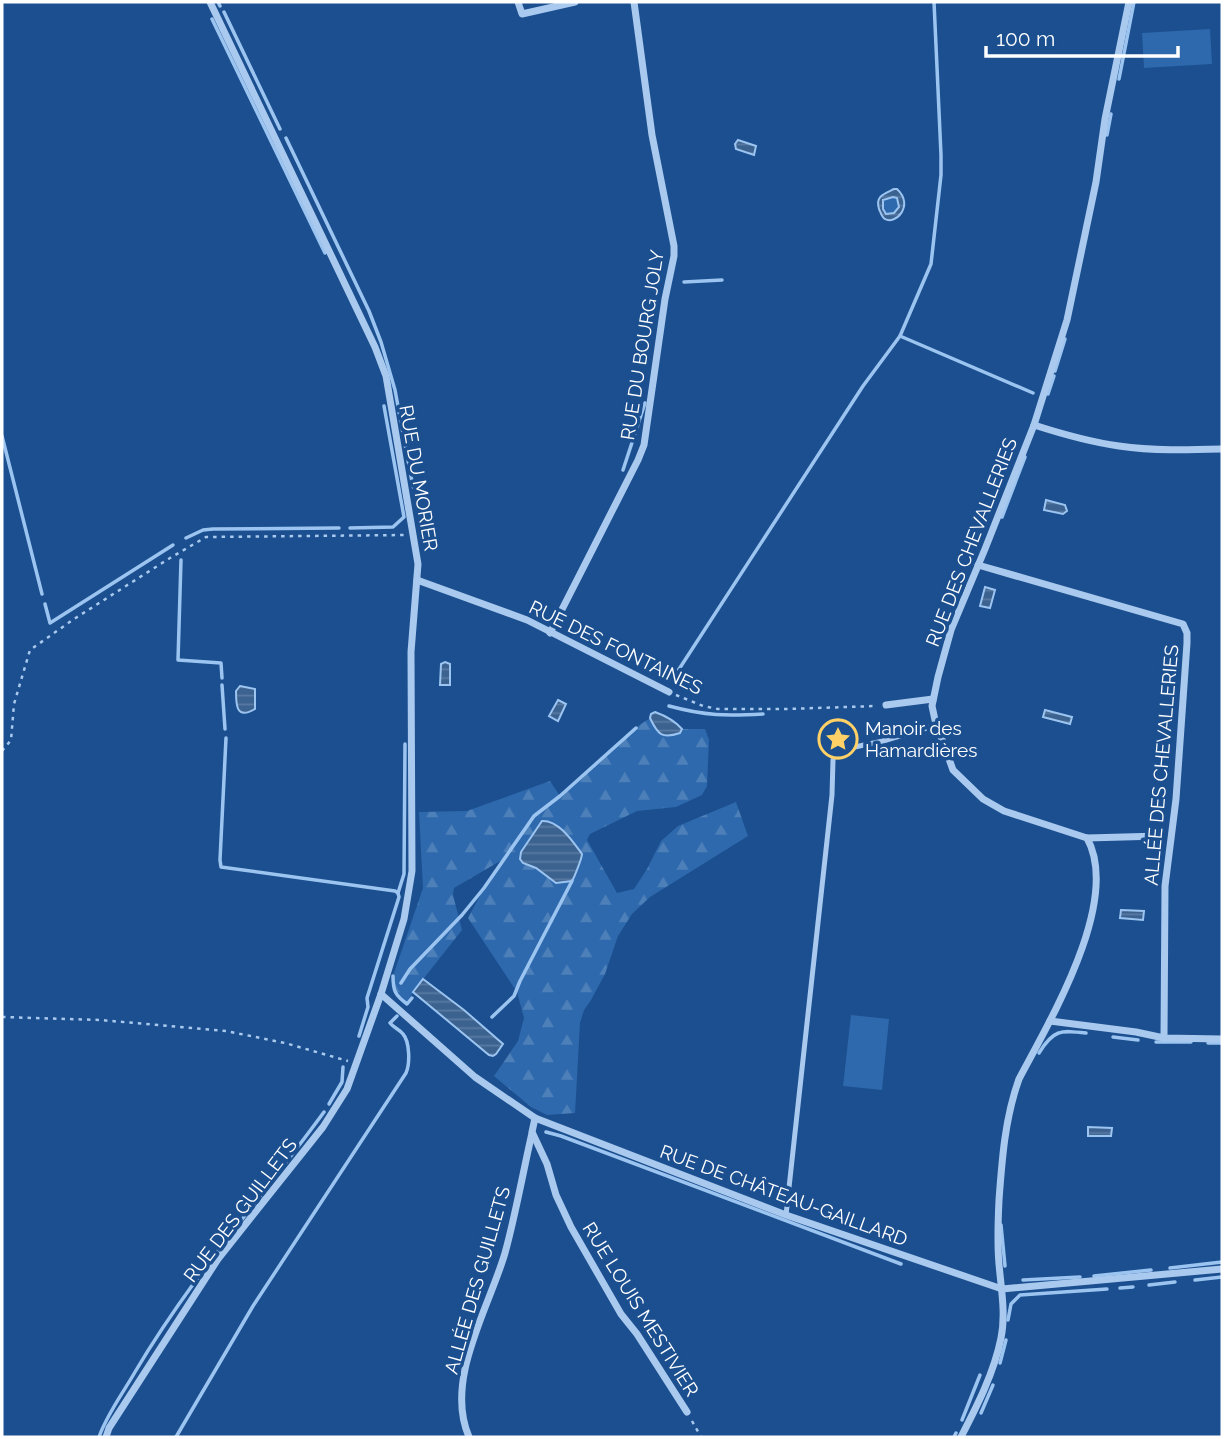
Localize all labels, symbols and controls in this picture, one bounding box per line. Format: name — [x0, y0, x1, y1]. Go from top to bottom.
scale bar — [986, 14, 1178, 58]
text: 100 m — [996, 26, 1055, 51]
street label: RUE DU BOURG JOLY — [616, 248, 668, 442]
street label: RUE DU MORIER — [395, 403, 443, 553]
street label: RUE DES CHEVALLERIES — [921, 435, 1021, 649]
street label: RUE DES FONTAINES — [526, 595, 706, 699]
street label: ALLÉE DES CHEVALLERIES — [1140, 644, 1182, 886]
place label: Manoir des Hamardières — [865, 717, 977, 761]
place icon: Manoir des Hamardières — [817, 718, 859, 760]
street label: RUE DES GUILLETS — [179, 1134, 301, 1286]
street label: RUE DE CHÂTEAU-GAILLARD — [657, 1140, 911, 1250]
street label: ALLÉE DES GUILLETS — [440, 1184, 514, 1376]
street label: RUE LOUIS MESTIVIER — [578, 1218, 704, 1400]

